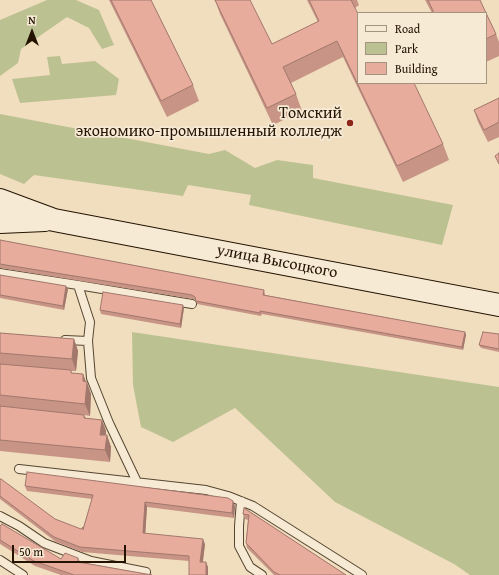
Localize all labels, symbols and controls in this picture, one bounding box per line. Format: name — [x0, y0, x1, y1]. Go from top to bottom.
north arrow — [12, 12, 52, 52]
text: N — [28, 12, 36, 28]
legend — [357, 12, 487, 84]
text: Road — [395, 20, 420, 37]
text: Park — [395, 40, 418, 57]
text: Building — [395, 60, 438, 77]
place label: Томский экономико-промышленный колледж — [76, 104, 342, 142]
marker: Томский экономико-промышленный колледж — [345, 118, 355, 128]
street label: улица Высоцкого — [215, 241, 339, 283]
scale bar — [14, 537, 128, 563]
text: 50 m — [19, 543, 43, 560]

